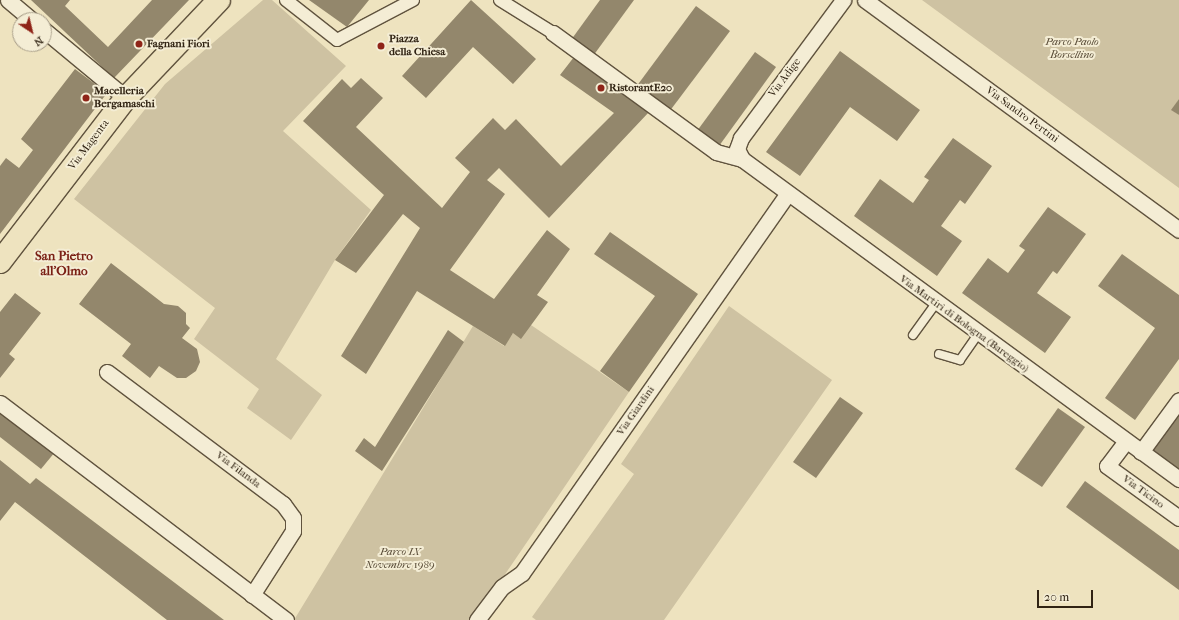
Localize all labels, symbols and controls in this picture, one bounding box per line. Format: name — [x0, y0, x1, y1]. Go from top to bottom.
north arrow — [12, 12, 52, 52]
place label: Piazza della Chiesa — [389, 33, 445, 59]
text: N — [31, 34, 46, 49]
park label: Parco Paolo Borsellino — [1045, 36, 1099, 62]
place label: Fagnani Fiori — [147, 37, 210, 51]
marker: Fagnani Fiori — [134, 39, 144, 49]
marker: Piazza della Chiesa — [376, 41, 386, 51]
street label: Via Adige — [766, 56, 804, 100]
place label: RistorantE20 — [609, 81, 672, 95]
marker: RistorantE20 — [596, 83, 606, 93]
street label: Via Sandro Pertini — [983, 84, 1061, 146]
place label: Macelleria Bergamaschi — [94, 85, 155, 111]
marker: Macelleria Bergamaschi — [81, 93, 91, 103]
street label: Via Magenta — [66, 117, 112, 173]
district label: San Pietro all'Olmo — [35, 249, 93, 280]
street label: Via Martiri di Bologna (Bareggio) — [897, 273, 1031, 375]
street label: Via Giardini — [614, 384, 658, 438]
street label: Via Filanda — [213, 449, 263, 491]
street label: Via Ticino — [1120, 472, 1166, 512]
park label: Parco IX Novembre 1989 — [365, 546, 435, 572]
scale bar — [1039, 582, 1095, 608]
text: 20 m — [1044, 590, 1069, 604]

